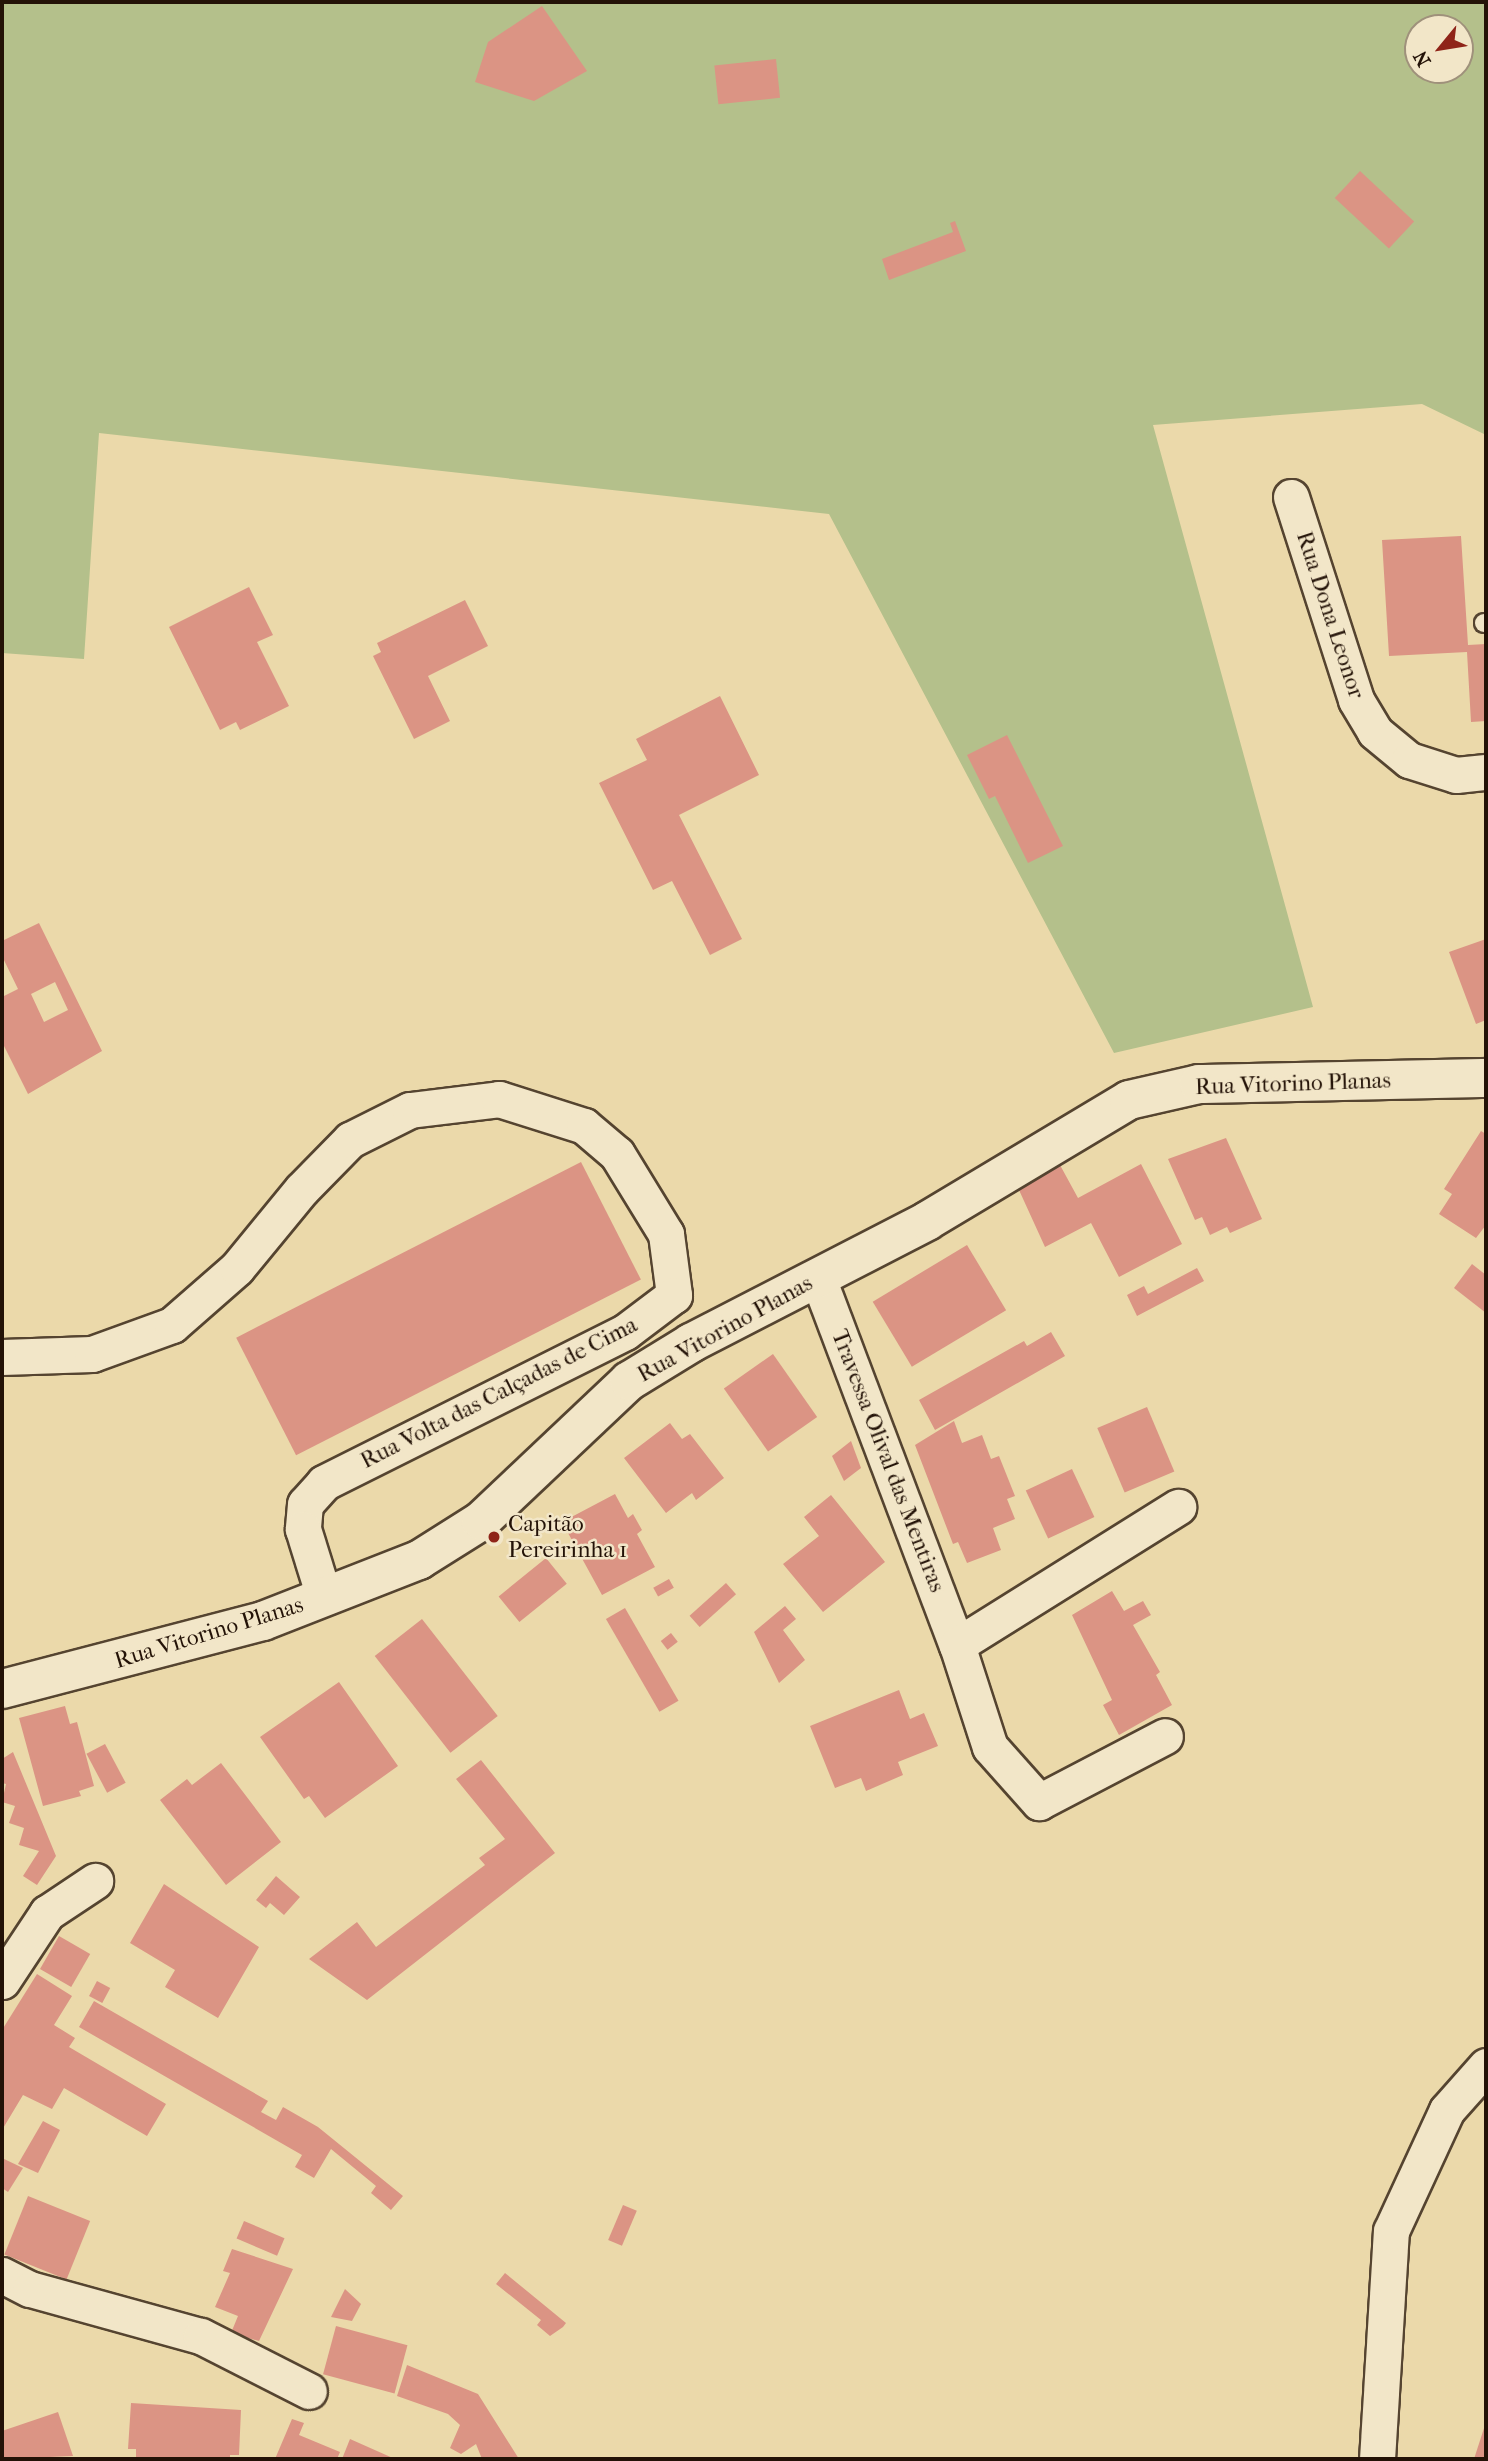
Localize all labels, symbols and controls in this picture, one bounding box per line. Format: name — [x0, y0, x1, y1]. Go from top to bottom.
north arrow — [1404, 14, 1474, 84]
text: N — [1409, 47, 1436, 70]
street label: Rua Dona Leonor — [1290, 528, 1370, 702]
street label: Rua Vitorino Planas — [1195, 1067, 1391, 1101]
street label: Rua Vitorino Planas — [633, 1269, 817, 1389]
street label: Rua Volta das Calçadas de Cima — [356, 1311, 642, 1475]
street label: Travessa Olival das Mentiras — [825, 1326, 951, 1596]
place label: Capitão Pereirinha 1 — [508, 1510, 627, 1564]
marker: Capitão Pereirinha 1 — [486, 1529, 502, 1545]
street label: Rua Vitorino Planas — [111, 1591, 307, 1675]

